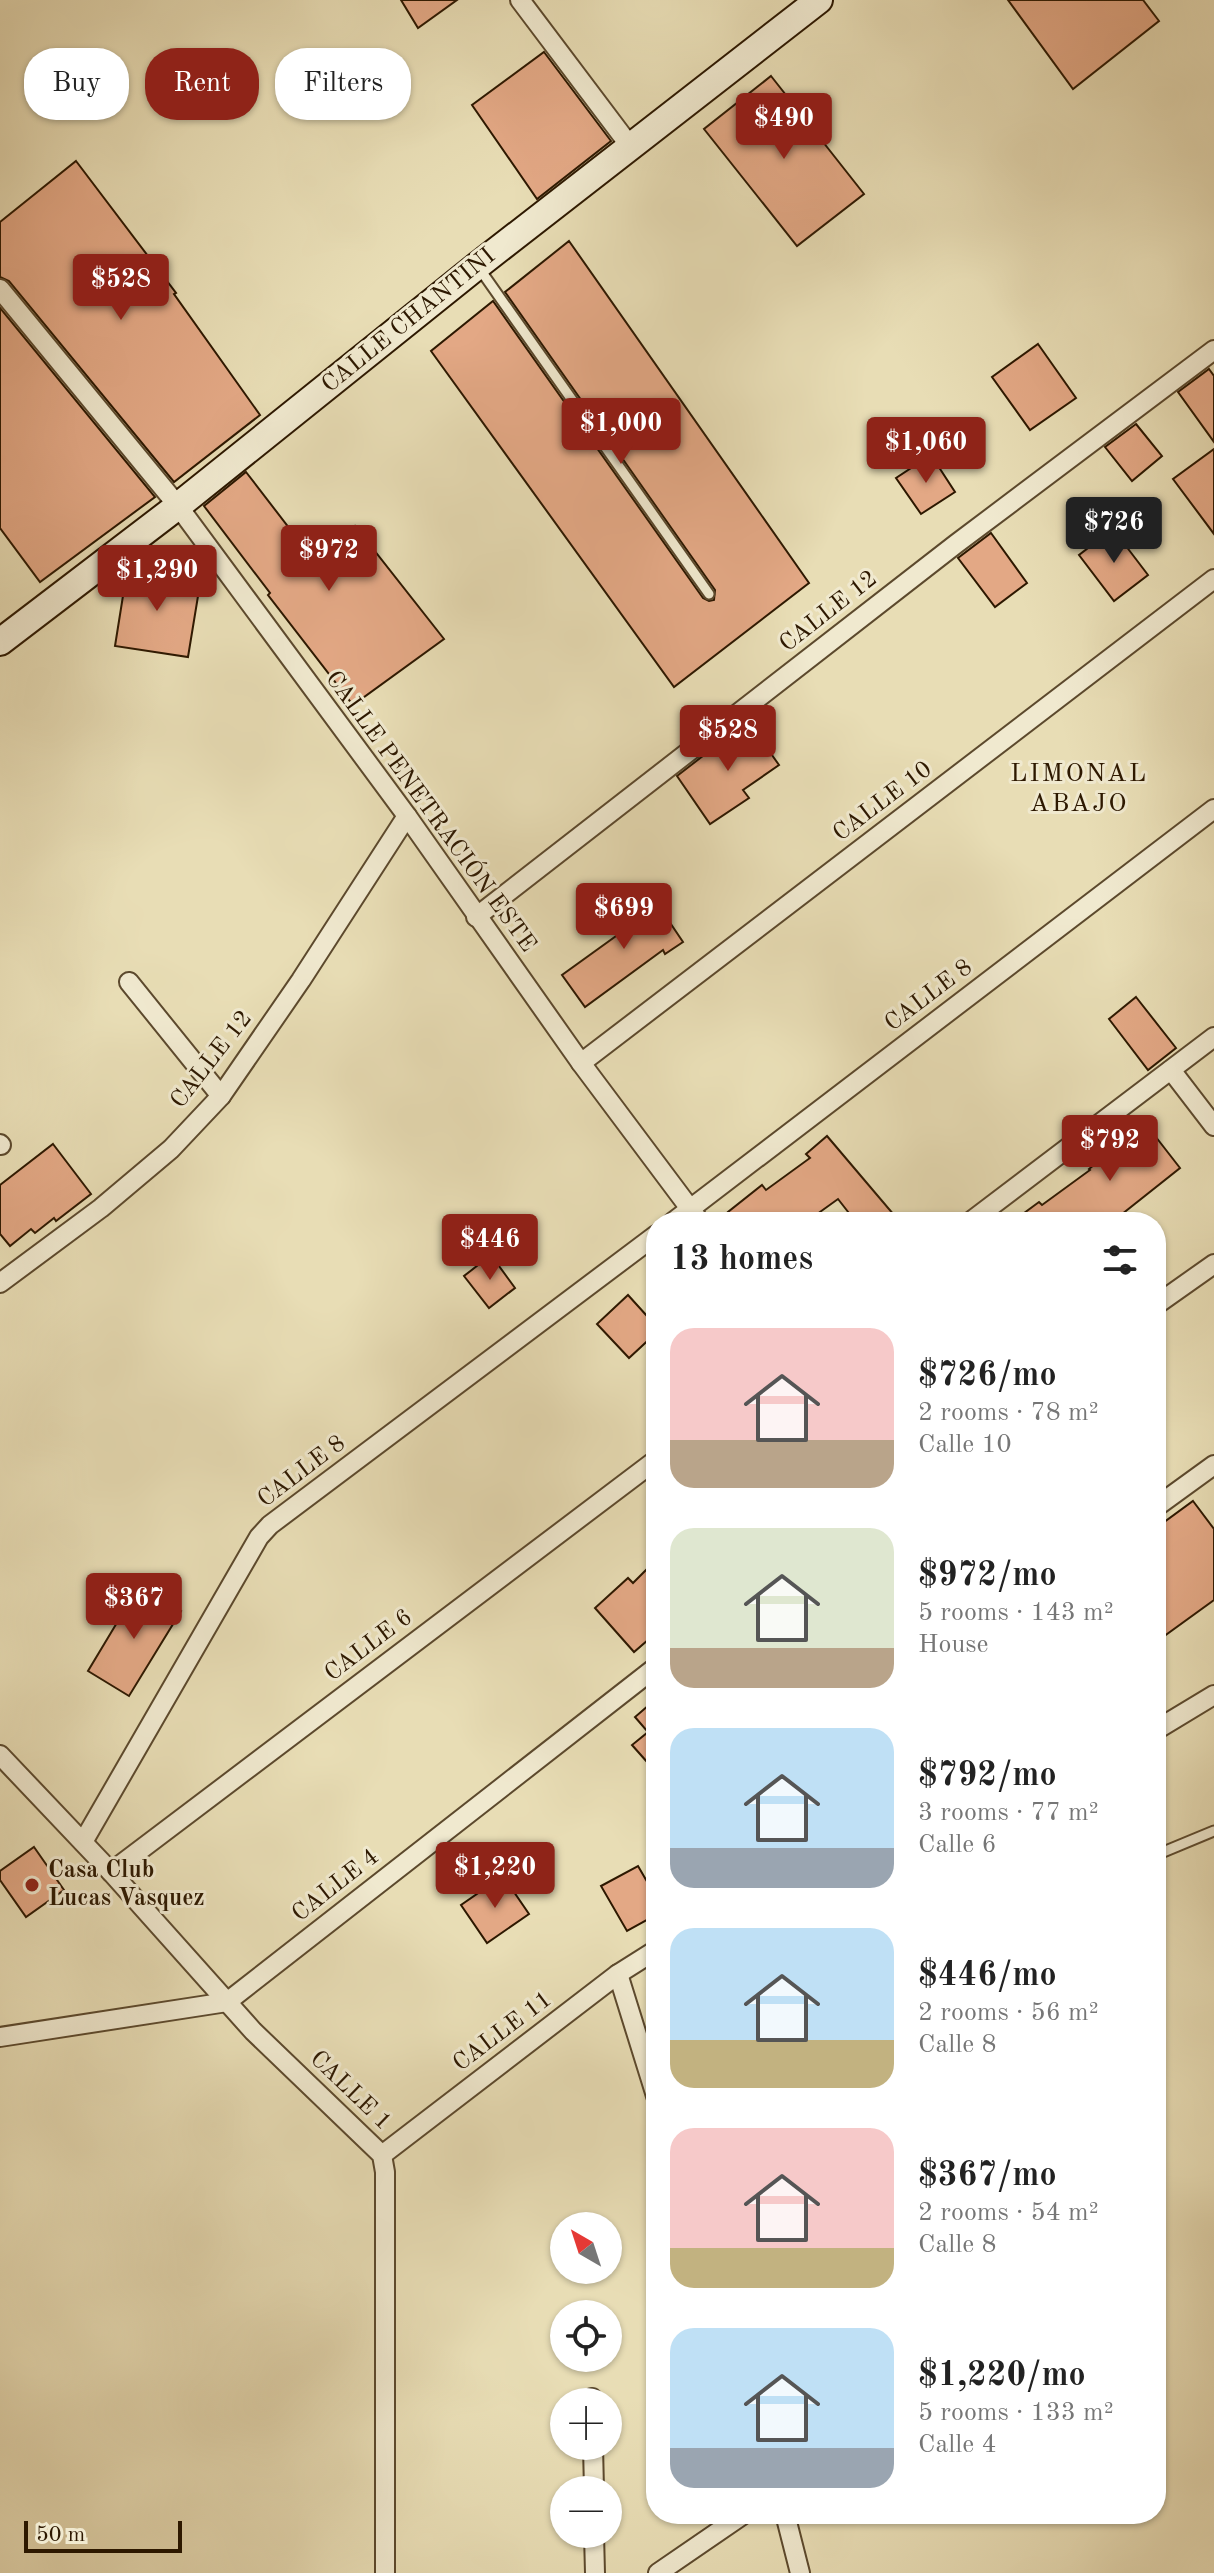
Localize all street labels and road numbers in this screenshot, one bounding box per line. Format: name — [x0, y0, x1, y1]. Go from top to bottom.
street label: CALLE CHANTINI — [318, 244, 500, 398]
street label: CALLE 12 — [776, 567, 882, 657]
street label: CALLE PENETRACIÓN ESTE — [320, 664, 544, 957]
street label: CALLE 10 — [829, 757, 937, 847]
street label: CALLE 8 — [881, 956, 977, 1036]
street label: CALLE 12 — [167, 1007, 257, 1113]
street label: CALLE 8 — [254, 1432, 350, 1512]
street label: CALLE 6 — [321, 1606, 417, 1686]
street label: CALLE 4 — [288, 1845, 384, 1927]
street label: CALLE 11 — [449, 1987, 557, 2077]
street label: CALLE 1 — [305, 2047, 395, 2135]

